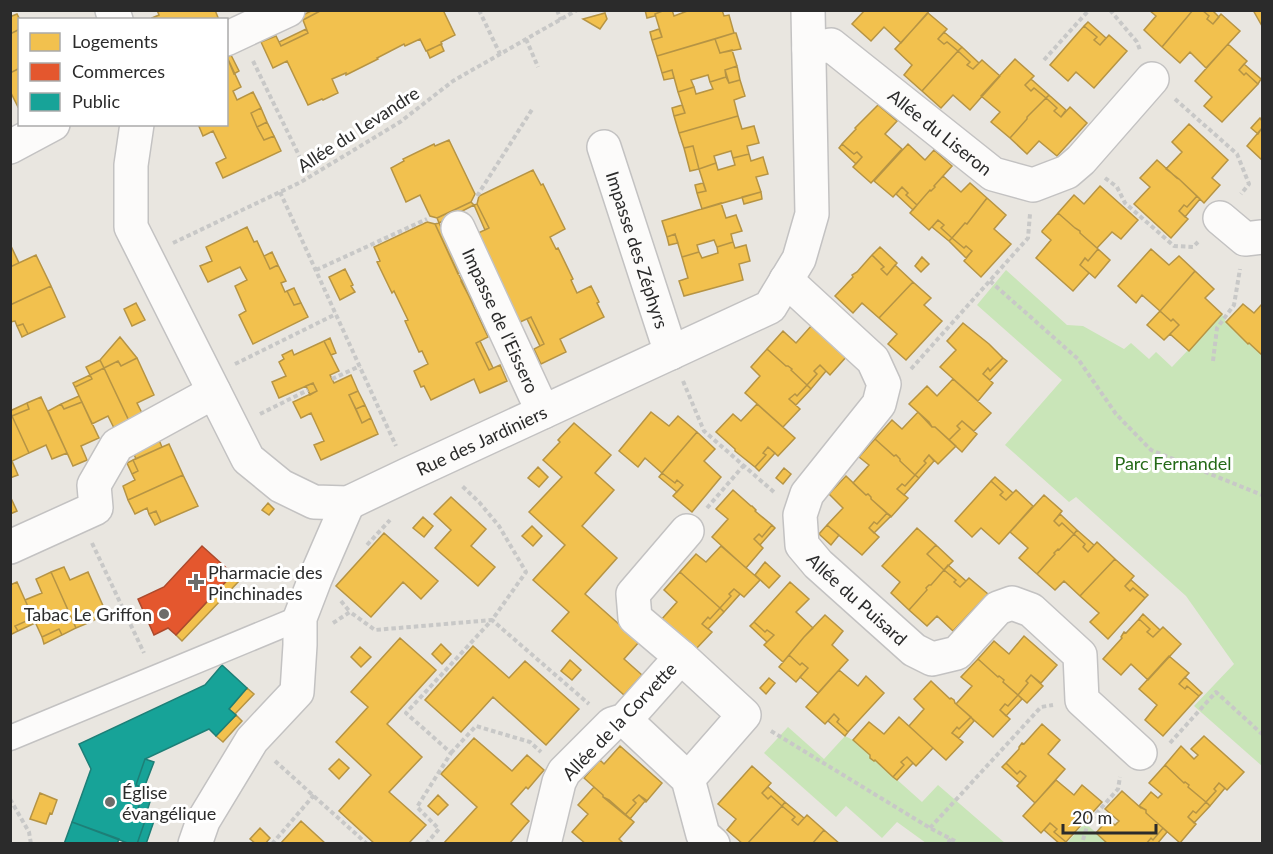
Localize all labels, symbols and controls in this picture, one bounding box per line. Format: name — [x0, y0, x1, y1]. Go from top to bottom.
legend — [18, 18, 228, 126]
text: Logements — [72, 30, 158, 52]
text: Commerces — [72, 60, 165, 82]
street label: Allée du Levandre — [293, 81, 423, 177]
street label: Allée du Liseron — [884, 84, 997, 180]
text: Public — [72, 90, 120, 112]
street label: Impasse des Zéphyrs — [602, 168, 673, 331]
street label: Impasse de l’Eissero — [458, 245, 544, 396]
street label: Rue des Jardiniers — [413, 401, 551, 480]
park label: Parc Fernandel — [1114, 452, 1232, 474]
street label: Allée du Puisard — [802, 548, 912, 650]
place label: Pharmacie des Pinchinades — [208, 561, 323, 604]
marker: Pharmacie des Pinchinades — [189, 575, 203, 589]
place label: Tabac Le Griffon — [24, 603, 152, 625]
marker: Tabac Le Griffon — [157, 607, 171, 621]
street label: Allée de la Corvette — [557, 658, 681, 784]
place label: Église évangélique — [122, 781, 216, 824]
marker: Église évangélique — [103, 795, 117, 809]
scale bar — [1063, 797, 1156, 835]
text: 20 m — [1072, 806, 1112, 828]

